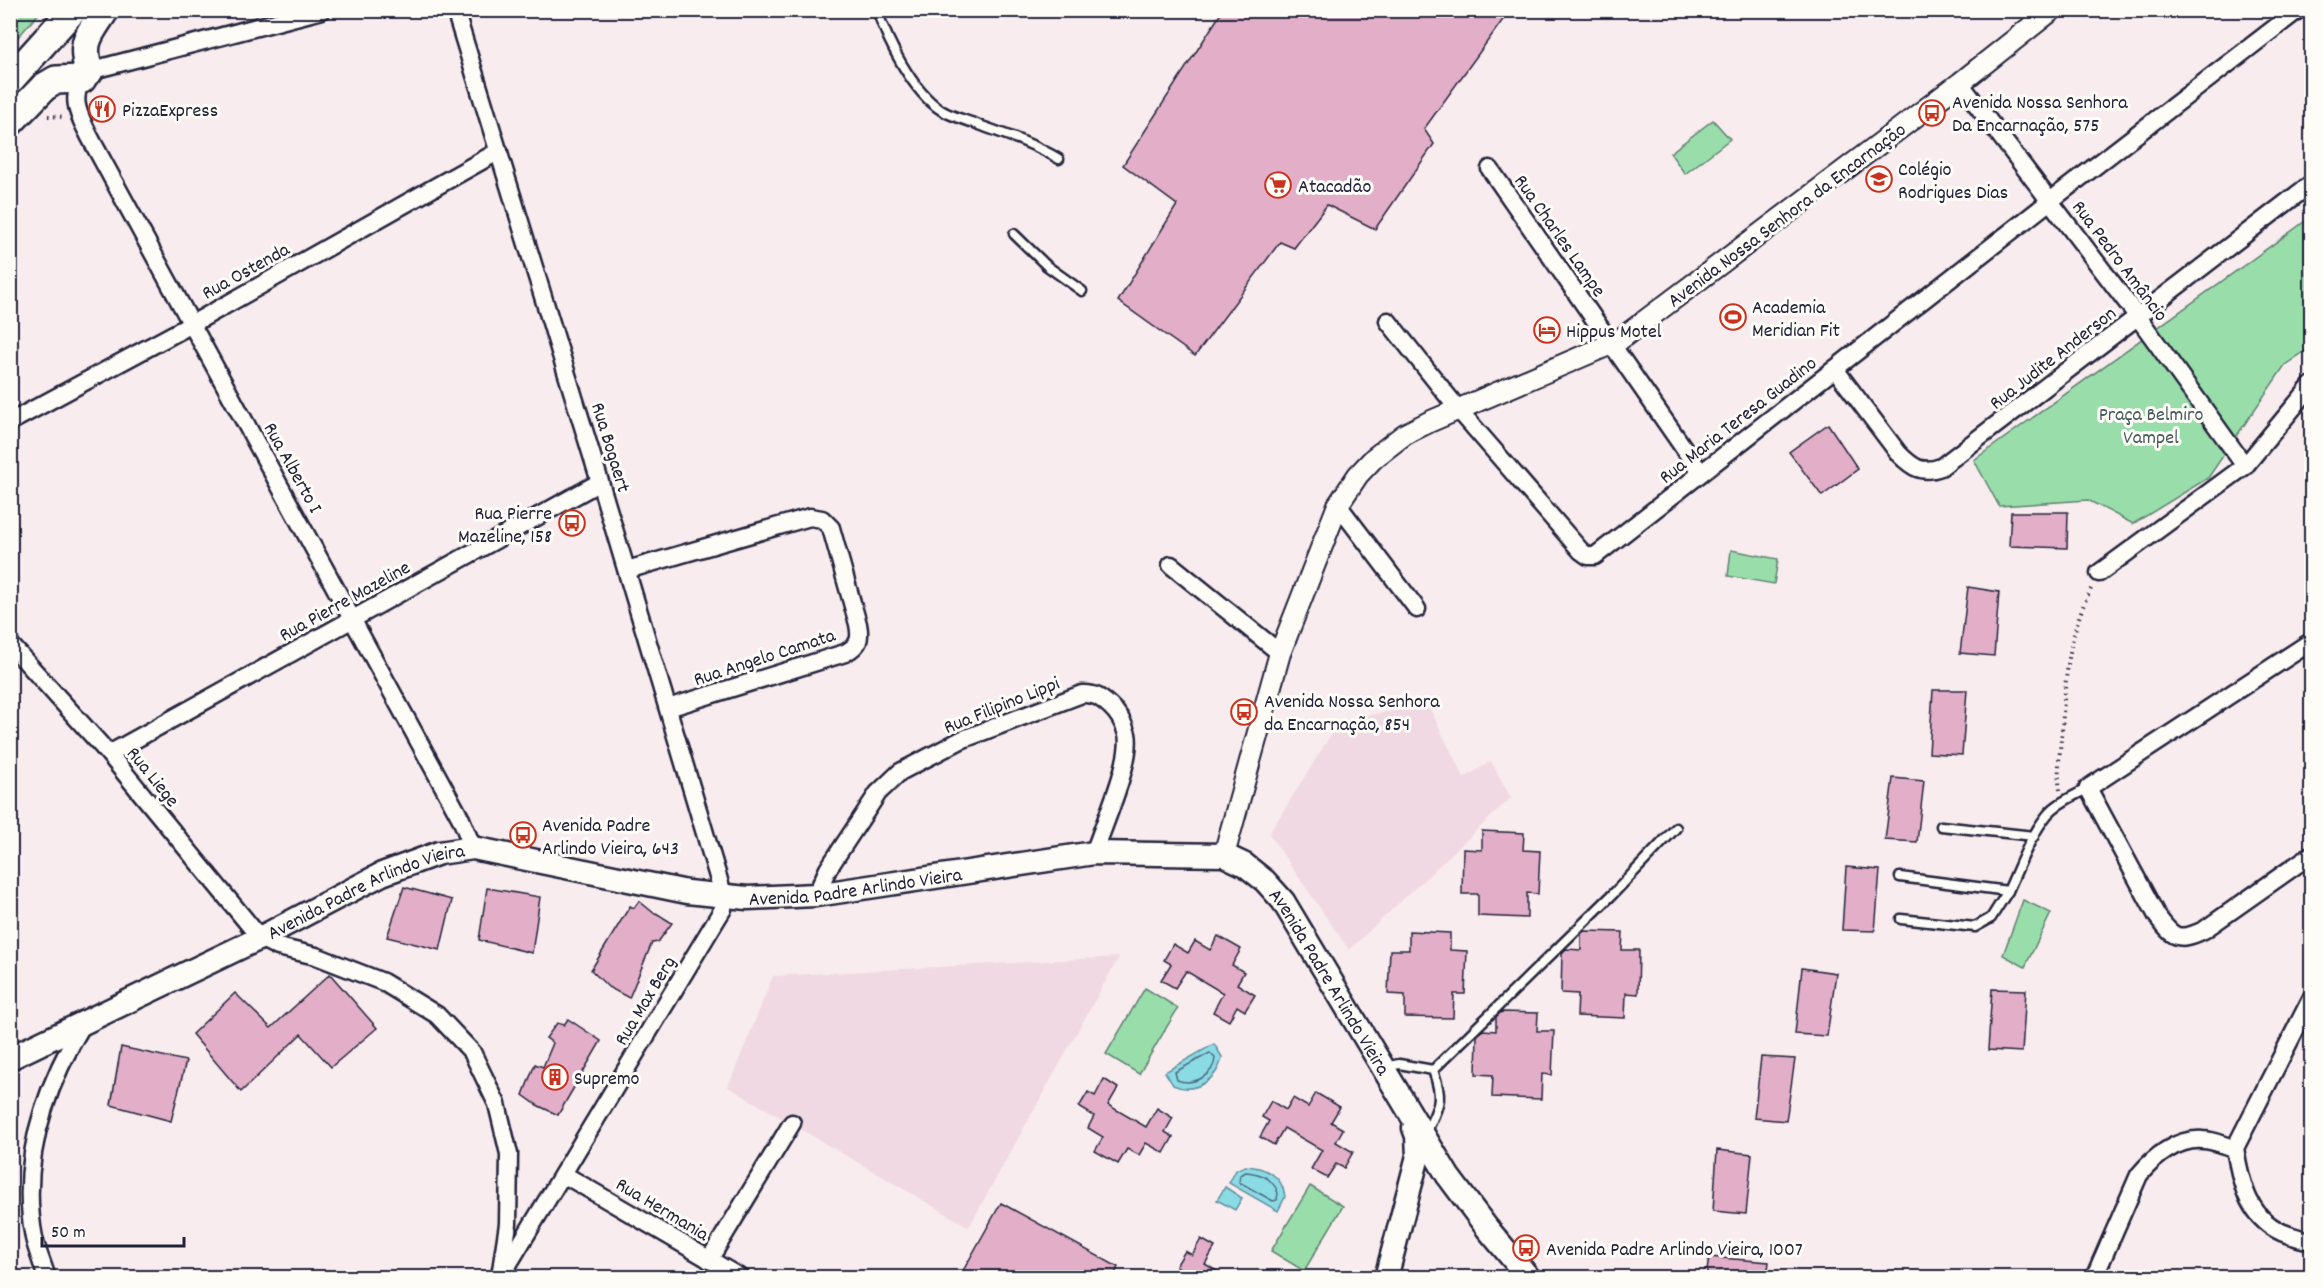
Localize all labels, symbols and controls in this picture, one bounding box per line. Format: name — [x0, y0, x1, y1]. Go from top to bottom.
place label: Avenida Nossa Senhora Da Encarnação, 575 — [1952, 90, 2128, 141]
restaurant icon: PizzaExpress — [87, 94, 117, 124]
place label: PizzaExpress — [122, 98, 218, 126]
bus stop icon: Avenida Nossa Senhora Da Encarnação, 575 — [1917, 98, 1947, 128]
street label: Avenida Nossa Senhora da Encarnação — [1663, 117, 1913, 316]
place label: Colégio Rodrigues Dias — [1898, 157, 2008, 208]
school or university icon: Colégio Rodrigues Dias — [1864, 164, 1894, 194]
supermarket icon: Atacadão — [1263, 170, 1293, 200]
street label: Rua Charles Lampe — [1506, 170, 1611, 304]
place label: Atacadão — [1298, 174, 1371, 202]
street label: Rua Pedro Amâncio — [2064, 195, 2173, 328]
street label: Rua Ostenda — [198, 237, 296, 308]
place label: Academia Meridian Fit — [1752, 295, 1840, 346]
street label: Rua Judite Anderson — [1984, 301, 2123, 418]
sports icon: Academia Meridian Fit — [1718, 302, 1748, 332]
hotel icon: Hippus Motel — [1532, 315, 1562, 345]
place label: Hippus Motel — [1566, 319, 1662, 347]
street label: Rua Maria Teresa Guadino — [1654, 351, 1824, 492]
street label: Rua Bogaert — [582, 400, 636, 496]
park label: Praça Belmiro Vampel — [2099, 402, 2203, 453]
street label: Rua Alberto I — [255, 418, 328, 519]
place label: Rua Pierre Mazeline, 158 — [458, 501, 552, 552]
bus stop icon: Rua Pierre Mazeline, 158 — [557, 508, 587, 538]
street label: Rua Pierre Mazeline — [275, 555, 416, 650]
street label: Rua Angelo Camata — [690, 623, 840, 695]
street label: Rua Filipino Lippi — [940, 671, 1065, 743]
place label: Avenida Nossa Senhora da Encarnação, 854 — [1264, 689, 1440, 740]
bus stop icon: Avenida Nossa Senhora da Encarnação, 854 — [1229, 697, 1259, 727]
street label: Rua Liege — [119, 742, 185, 814]
place label: Avenida Padre Arlindo Vieira, 643 — [542, 813, 679, 864]
bus stop icon: Avenida Padre Arlindo Vieira, 643 — [508, 820, 538, 850]
street label: Avenida Padre Arlindo Vieira — [263, 838, 467, 949]
street label: Avenida Padre Arlindo Vieira — [748, 862, 965, 915]
street label: Avenida Padre Arlindo Vieira — [1261, 883, 1396, 1082]
street label: Rua Max Berg — [609, 952, 684, 1052]
building icon: Supremo — [540, 1062, 570, 1092]
place label: Supremo — [574, 1066, 640, 1094]
street label: Rua Hermania — [610, 1172, 714, 1250]
scale bar — [42, 1210, 184, 1248]
text: 50 m — [51, 1221, 86, 1246]
bus stop icon: Avenida Padre Arlindo Vieira, 1007 — [1511, 1233, 1541, 1263]
place label: Avenida Padre Arlindo Vieira, 1007 — [1546, 1237, 1803, 1265]

